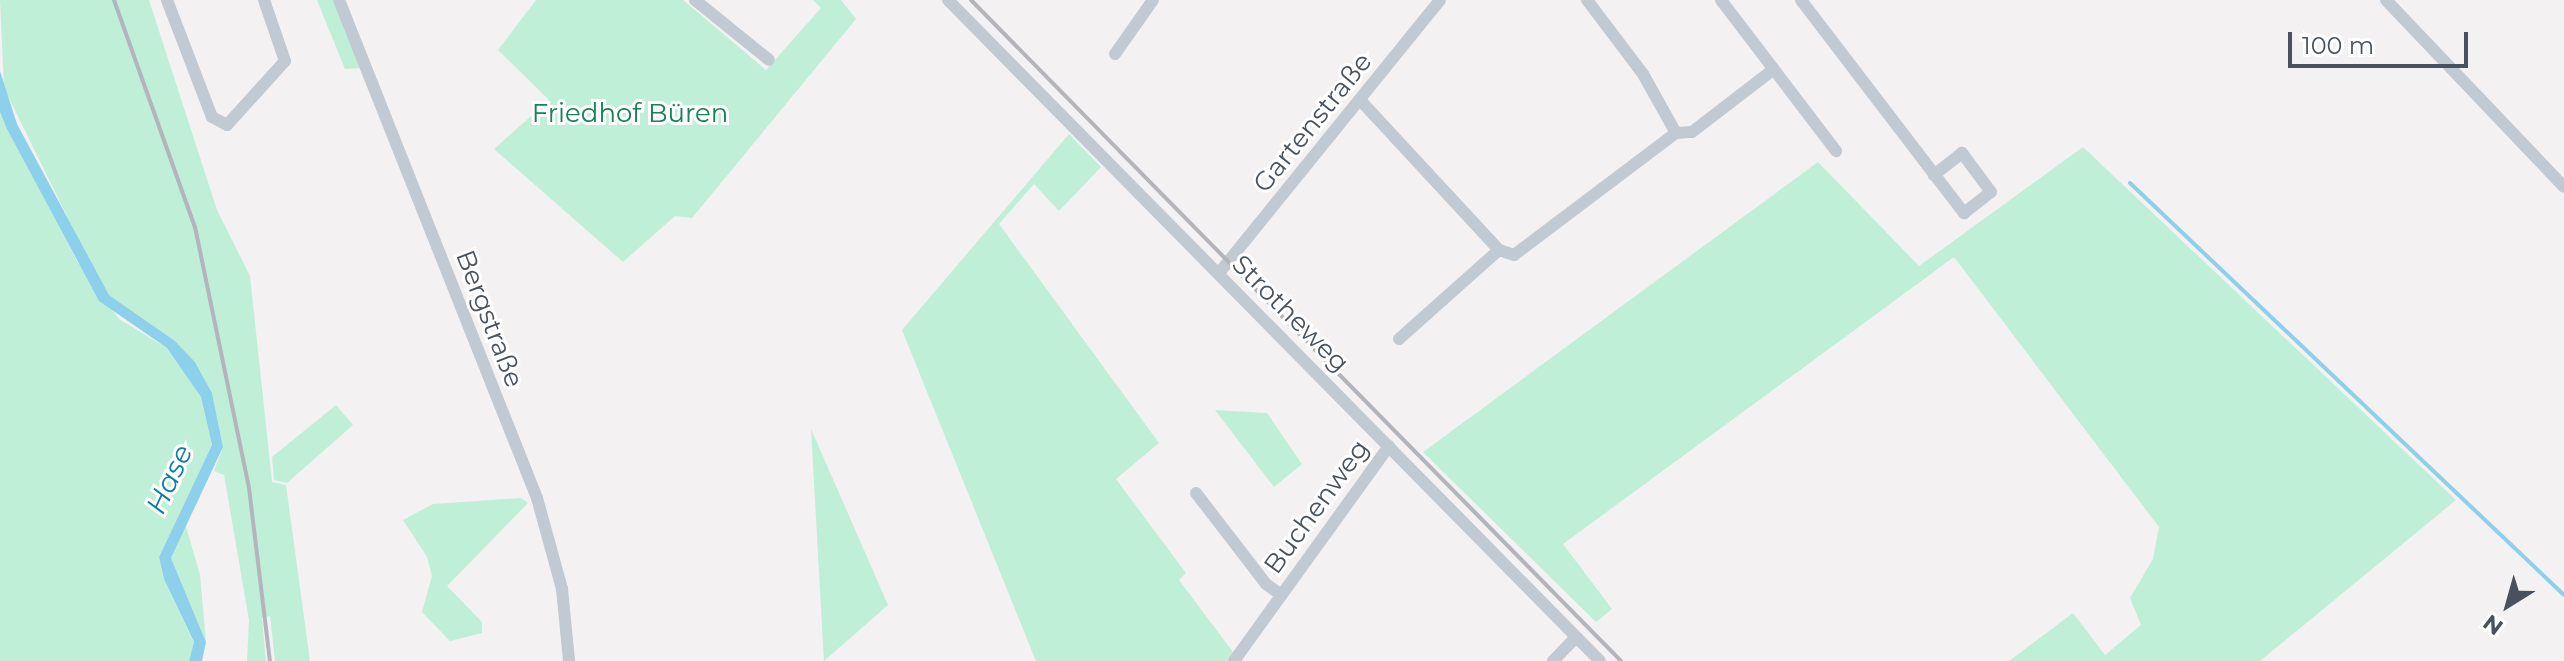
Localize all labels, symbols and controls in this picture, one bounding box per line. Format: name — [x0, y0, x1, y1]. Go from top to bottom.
scale bar — [2292, 16, 2472, 66]
text: 100 m — [2302, 31, 2374, 60]
street label: Gartenstraße — [1247, 47, 1379, 199]
park label: Friedhof Büren — [532, 98, 728, 130]
street label: Bergstraße — [449, 246, 529, 392]
street label: Strotheweg — [1225, 249, 1355, 379]
street label: Buchenweg — [1258, 434, 1376, 580]
water label: Hase — [138, 439, 200, 519]
north arrow — [2468, 565, 2548, 645]
text: N — [2478, 608, 2508, 641]

